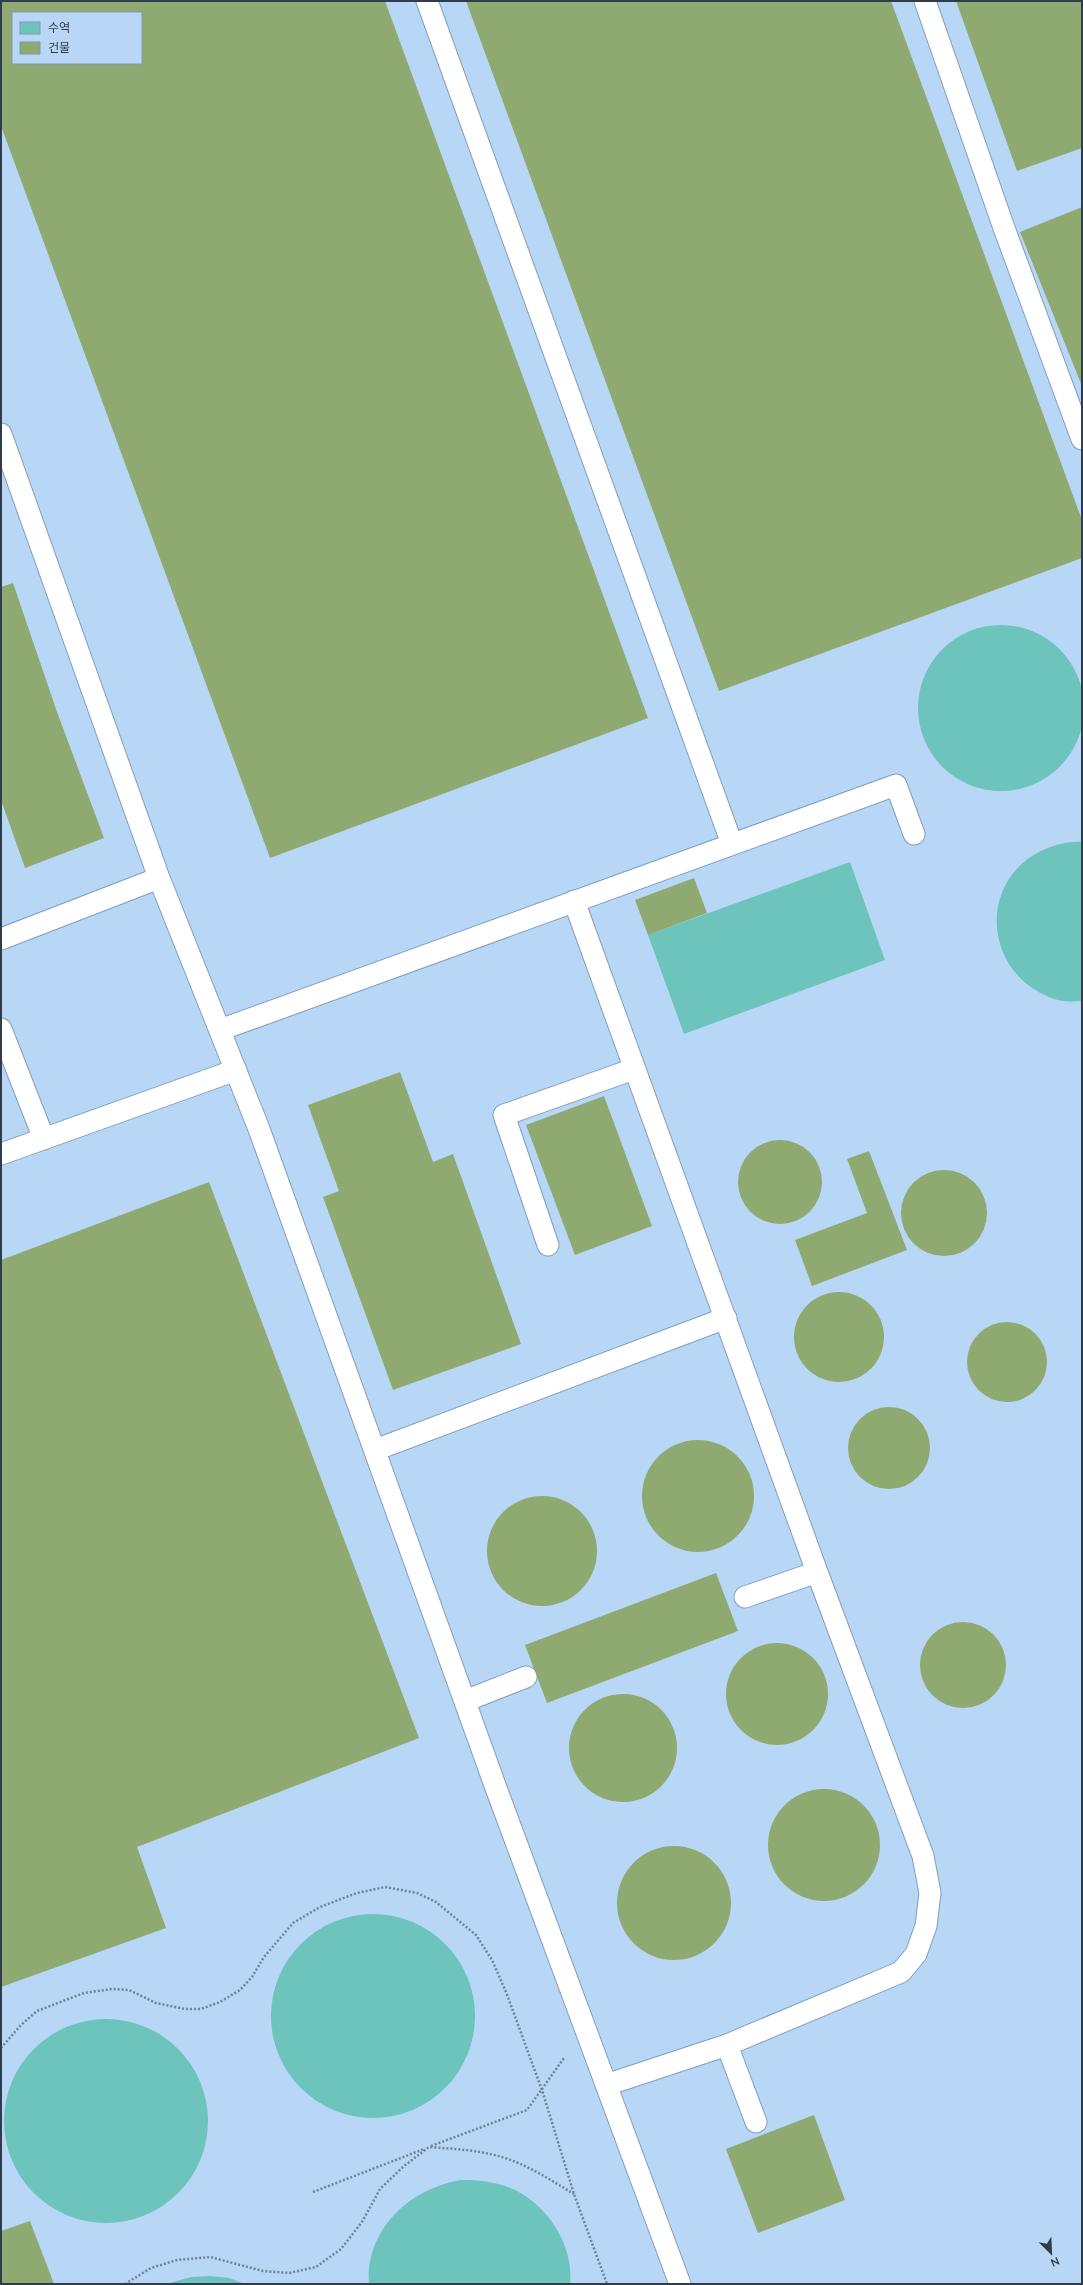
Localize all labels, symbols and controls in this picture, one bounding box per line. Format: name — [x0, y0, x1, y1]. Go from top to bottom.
legend — [12, 12, 142, 64]
text: 수역 — [48, 20, 70, 36]
text: 건물 — [48, 40, 70, 56]
north arrow — [1031, 2233, 1071, 2273]
text: N — [1048, 2253, 1062, 2270]

